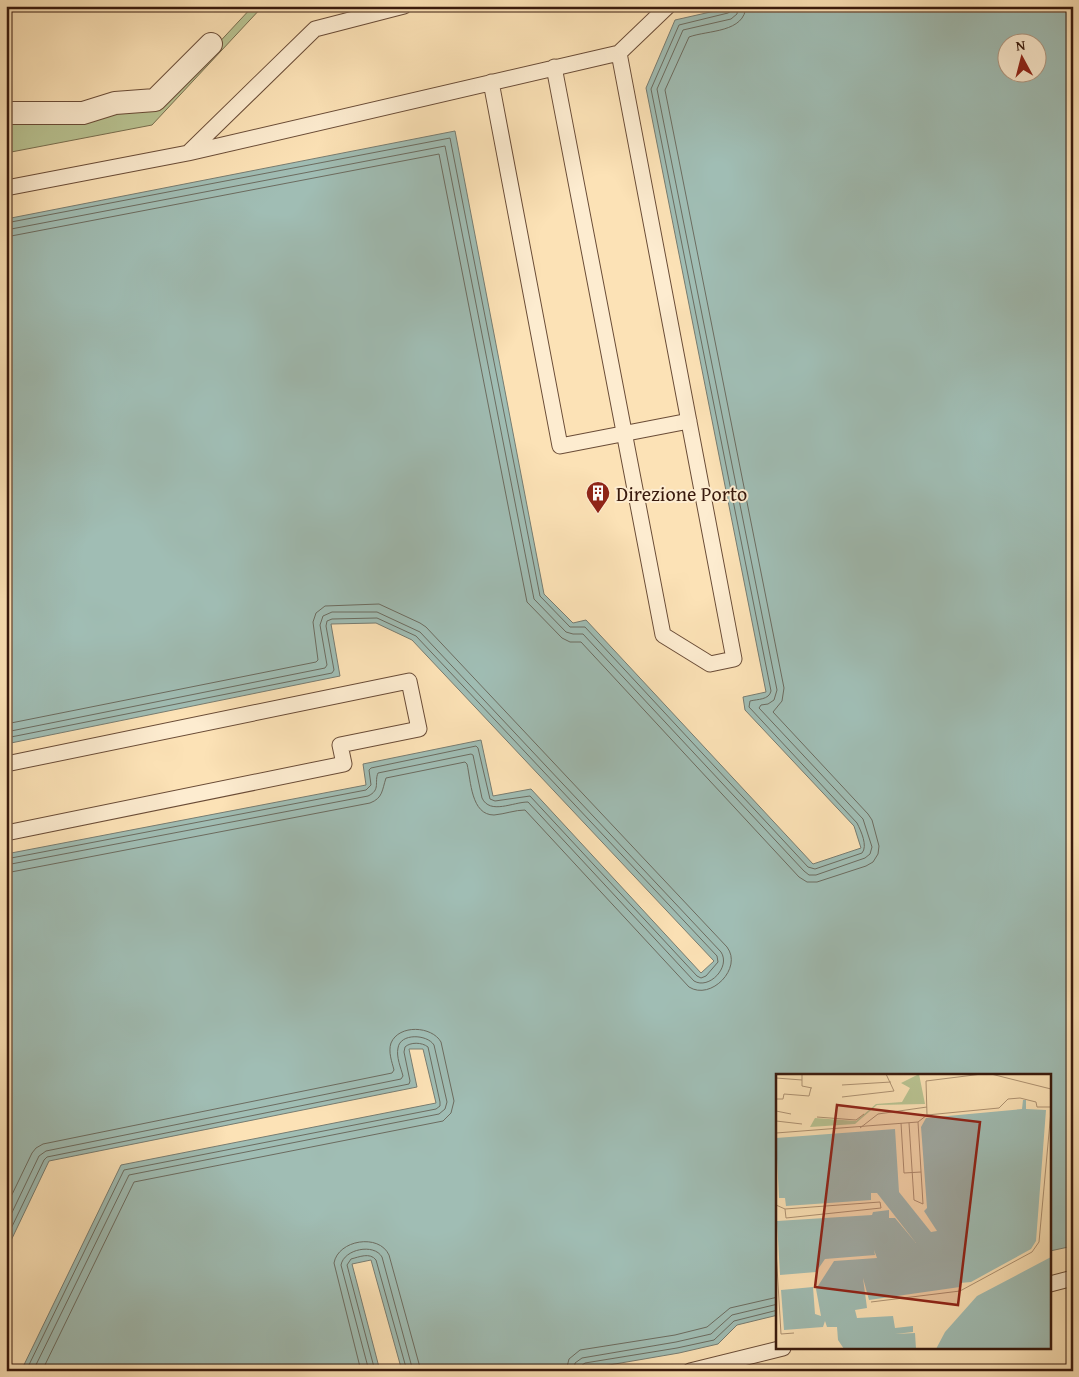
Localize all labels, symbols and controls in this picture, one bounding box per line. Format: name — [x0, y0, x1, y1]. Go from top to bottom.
north arrow — [996, 32, 1046, 82]
text: N — [1015, 35, 1027, 56]
place label: Direzione Porto — [616, 479, 747, 508]
building icon: Direzione Porto — [585, 480, 611, 514]
inset map — [776, 1074, 1052, 1350]

